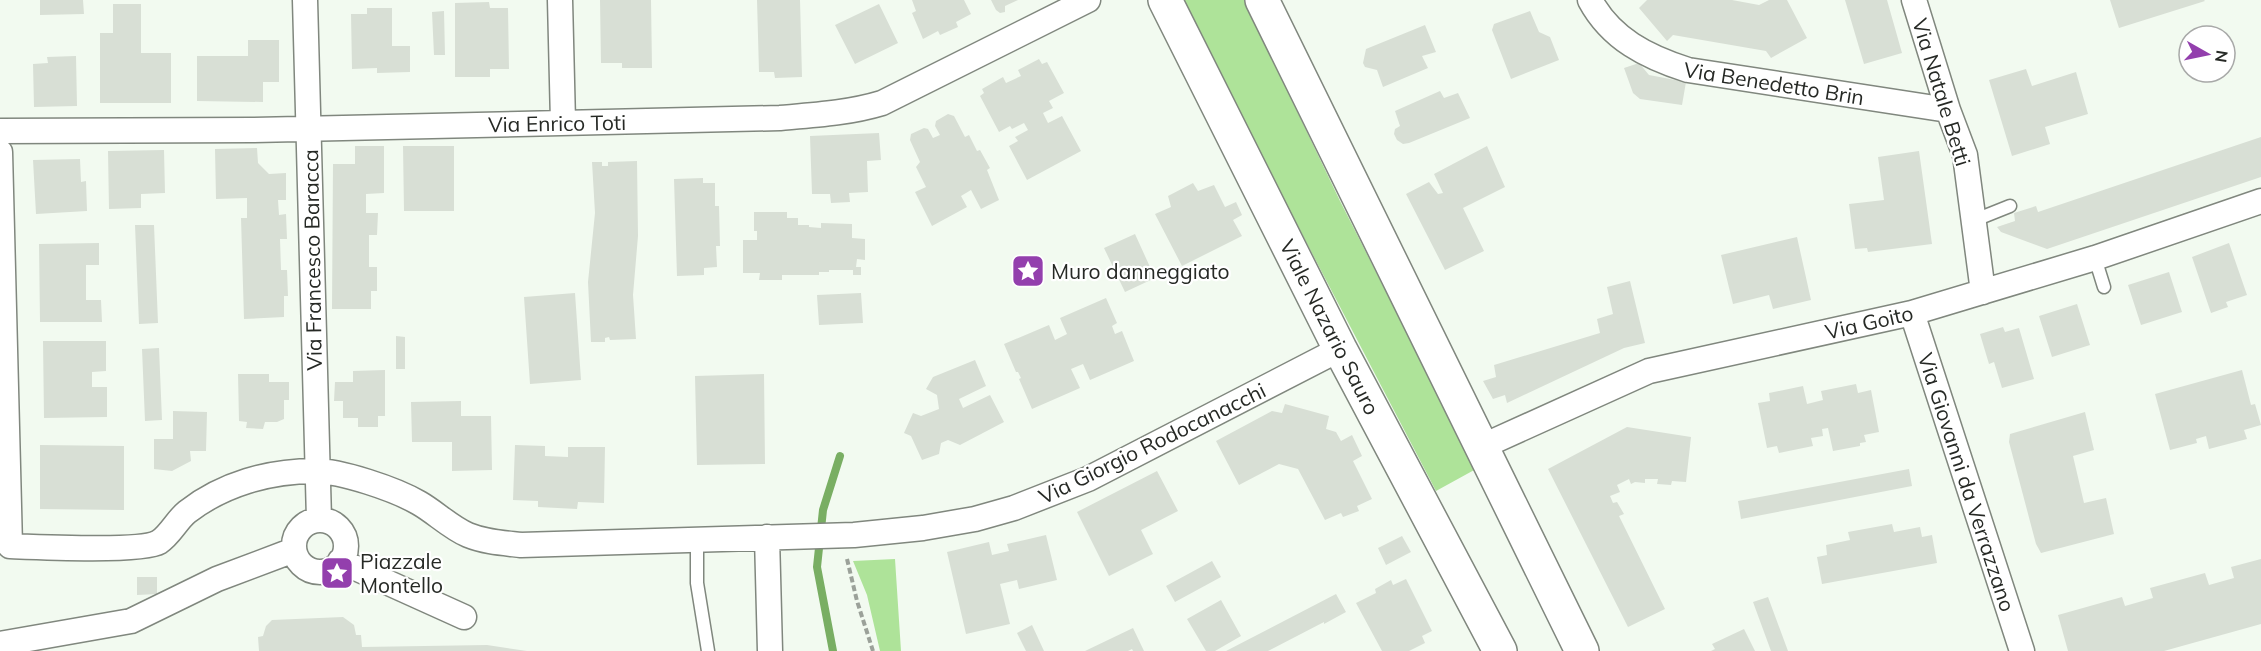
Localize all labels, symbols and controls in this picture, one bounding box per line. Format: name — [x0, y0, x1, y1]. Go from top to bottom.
street label: Via Natale Betti — [1907, 15, 1977, 169]
north arrow — [2177, 24, 2237, 84]
text: N — [2211, 49, 2233, 64]
street label: Via Benedetto Brin — [1682, 56, 1866, 110]
street label: Via Enrico Toti — [488, 109, 626, 137]
street label: Via Francesco Baracca — [297, 149, 327, 371]
street label: Viale Nazario Sauro — [1275, 235, 1385, 419]
place icon: Muro danneggiato — [1010, 253, 1046, 289]
place label: Muro danneggiato — [1051, 258, 1230, 284]
street label: Via Goito — [1823, 299, 1915, 345]
street label: Via Giovanni da Verrazzano — [1913, 349, 2021, 615]
street label: Via Giorgio Rodocanacchi — [1034, 377, 1270, 509]
place label: Piazzale Montello — [360, 548, 443, 598]
place icon: Piazzale Montello — [319, 555, 355, 591]

